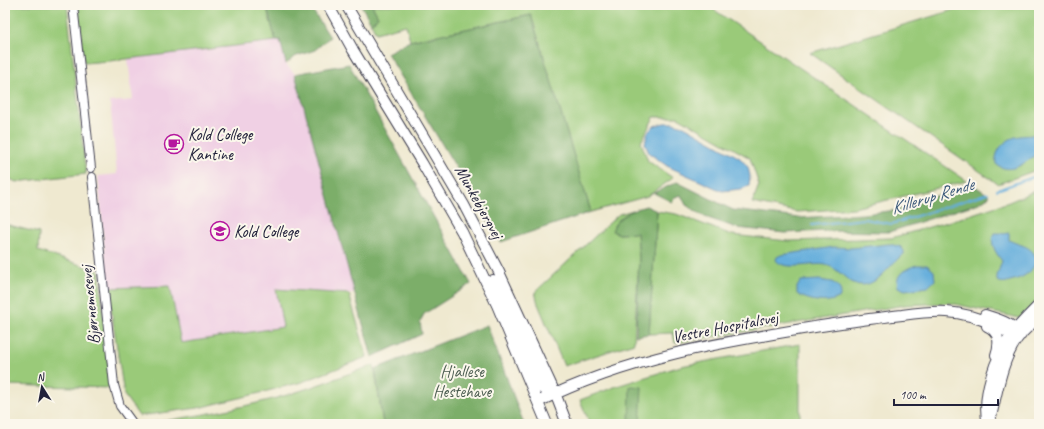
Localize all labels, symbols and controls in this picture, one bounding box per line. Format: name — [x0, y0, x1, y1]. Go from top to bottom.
place label: Kold College Kantine — [188, 124, 254, 165]
cafe icon: Kold College Kantine — [163, 133, 185, 155]
street label: Munkebjergvej — [450, 162, 509, 245]
water label: Killerup Rende — [888, 172, 979, 219]
school or university icon: Kold College — [209, 220, 231, 242]
place label: Kold College — [234, 221, 300, 242]
street label: Bjørnemosevej — [75, 262, 105, 346]
street label: Vestre Hospitalsvej — [670, 306, 782, 348]
park label: Hjallese Hestehave — [433, 361, 492, 402]
north arrow — [22, 367, 62, 407]
text: N — [35, 369, 47, 385]
scale bar — [894, 381, 998, 407]
text: 100 m — [900, 387, 927, 403]

